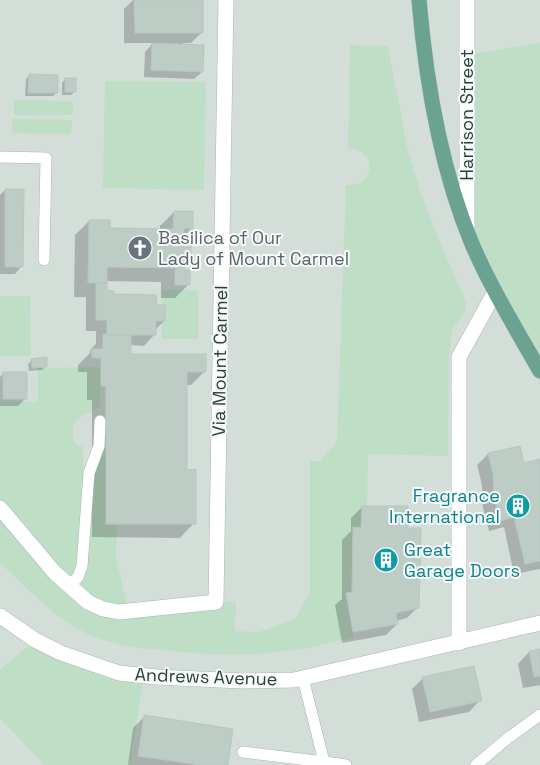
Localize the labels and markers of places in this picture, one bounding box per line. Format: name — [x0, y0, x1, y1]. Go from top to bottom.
place label: Basilica of Our Lady of Mount Carmel — [158, 226, 349, 270]
church icon: Basilica of Our Lady of Mount Carmel — [127, 235, 153, 261]
place label: Fragrance International — [389, 484, 500, 528]
building icon: Fragrance International — [505, 493, 531, 519]
place label: Great Garage Doors — [404, 538, 520, 582]
building icon: Great Garage Doors — [373, 547, 399, 573]

